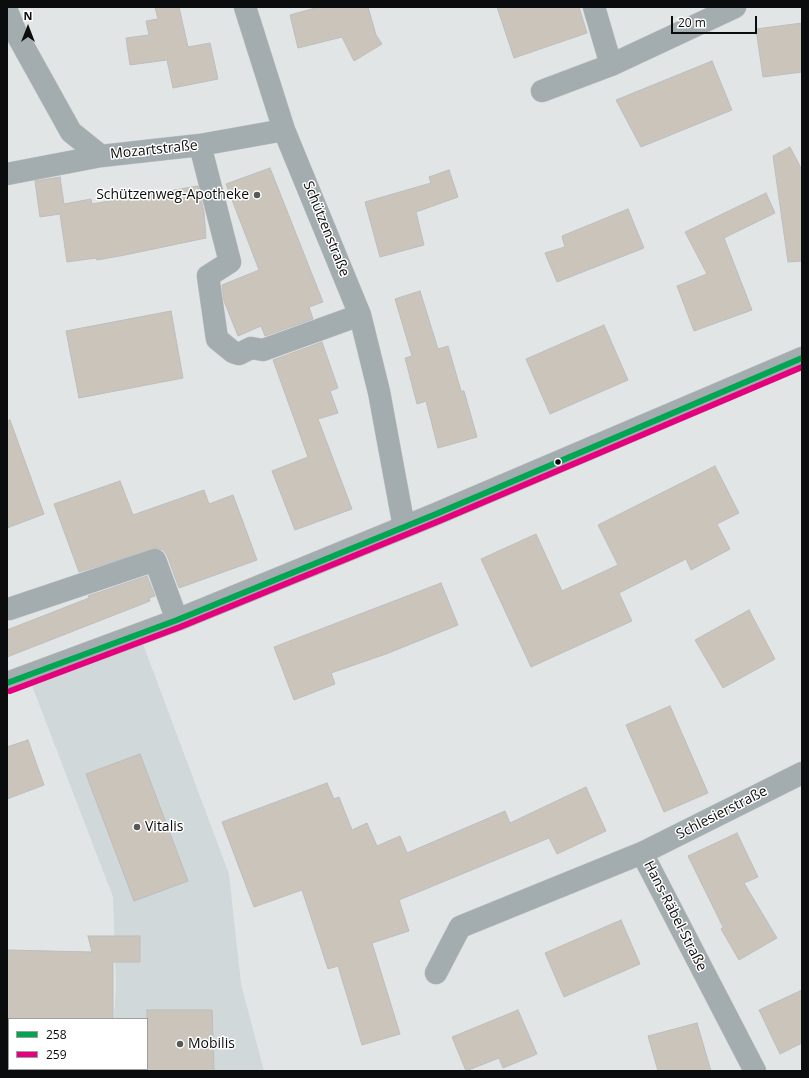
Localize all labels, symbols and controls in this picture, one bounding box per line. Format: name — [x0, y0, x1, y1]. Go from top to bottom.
north arrow — [8, 8, 48, 48]
text: N — [24, 8, 32, 23]
scale bar — [673, 8, 759, 34]
text: 20 m — [678, 14, 706, 31]
street label: Mozartstraße — [109, 137, 199, 163]
street label: Schützenstraße — [299, 179, 353, 279]
place label: Schützenweg-Apotheke — [96, 187, 249, 203]
marker: Schützenweg-Apotheke — [252, 190, 262, 200]
unlabelled marker — [553, 457, 563, 467]
street label: Schlesierstraße — [674, 783, 770, 843]
place label: Vitalis — [145, 819, 183, 835]
marker: Vitalis — [132, 822, 142, 832]
street label: Hans-Räbel-Straße — [640, 858, 710, 974]
legend — [8, 1018, 148, 1070]
text: 258 — [46, 1026, 67, 1043]
place label: Mobilis — [188, 1036, 235, 1052]
marker: Mobilis — [175, 1039, 185, 1049]
text: 259 — [46, 1046, 67, 1063]

